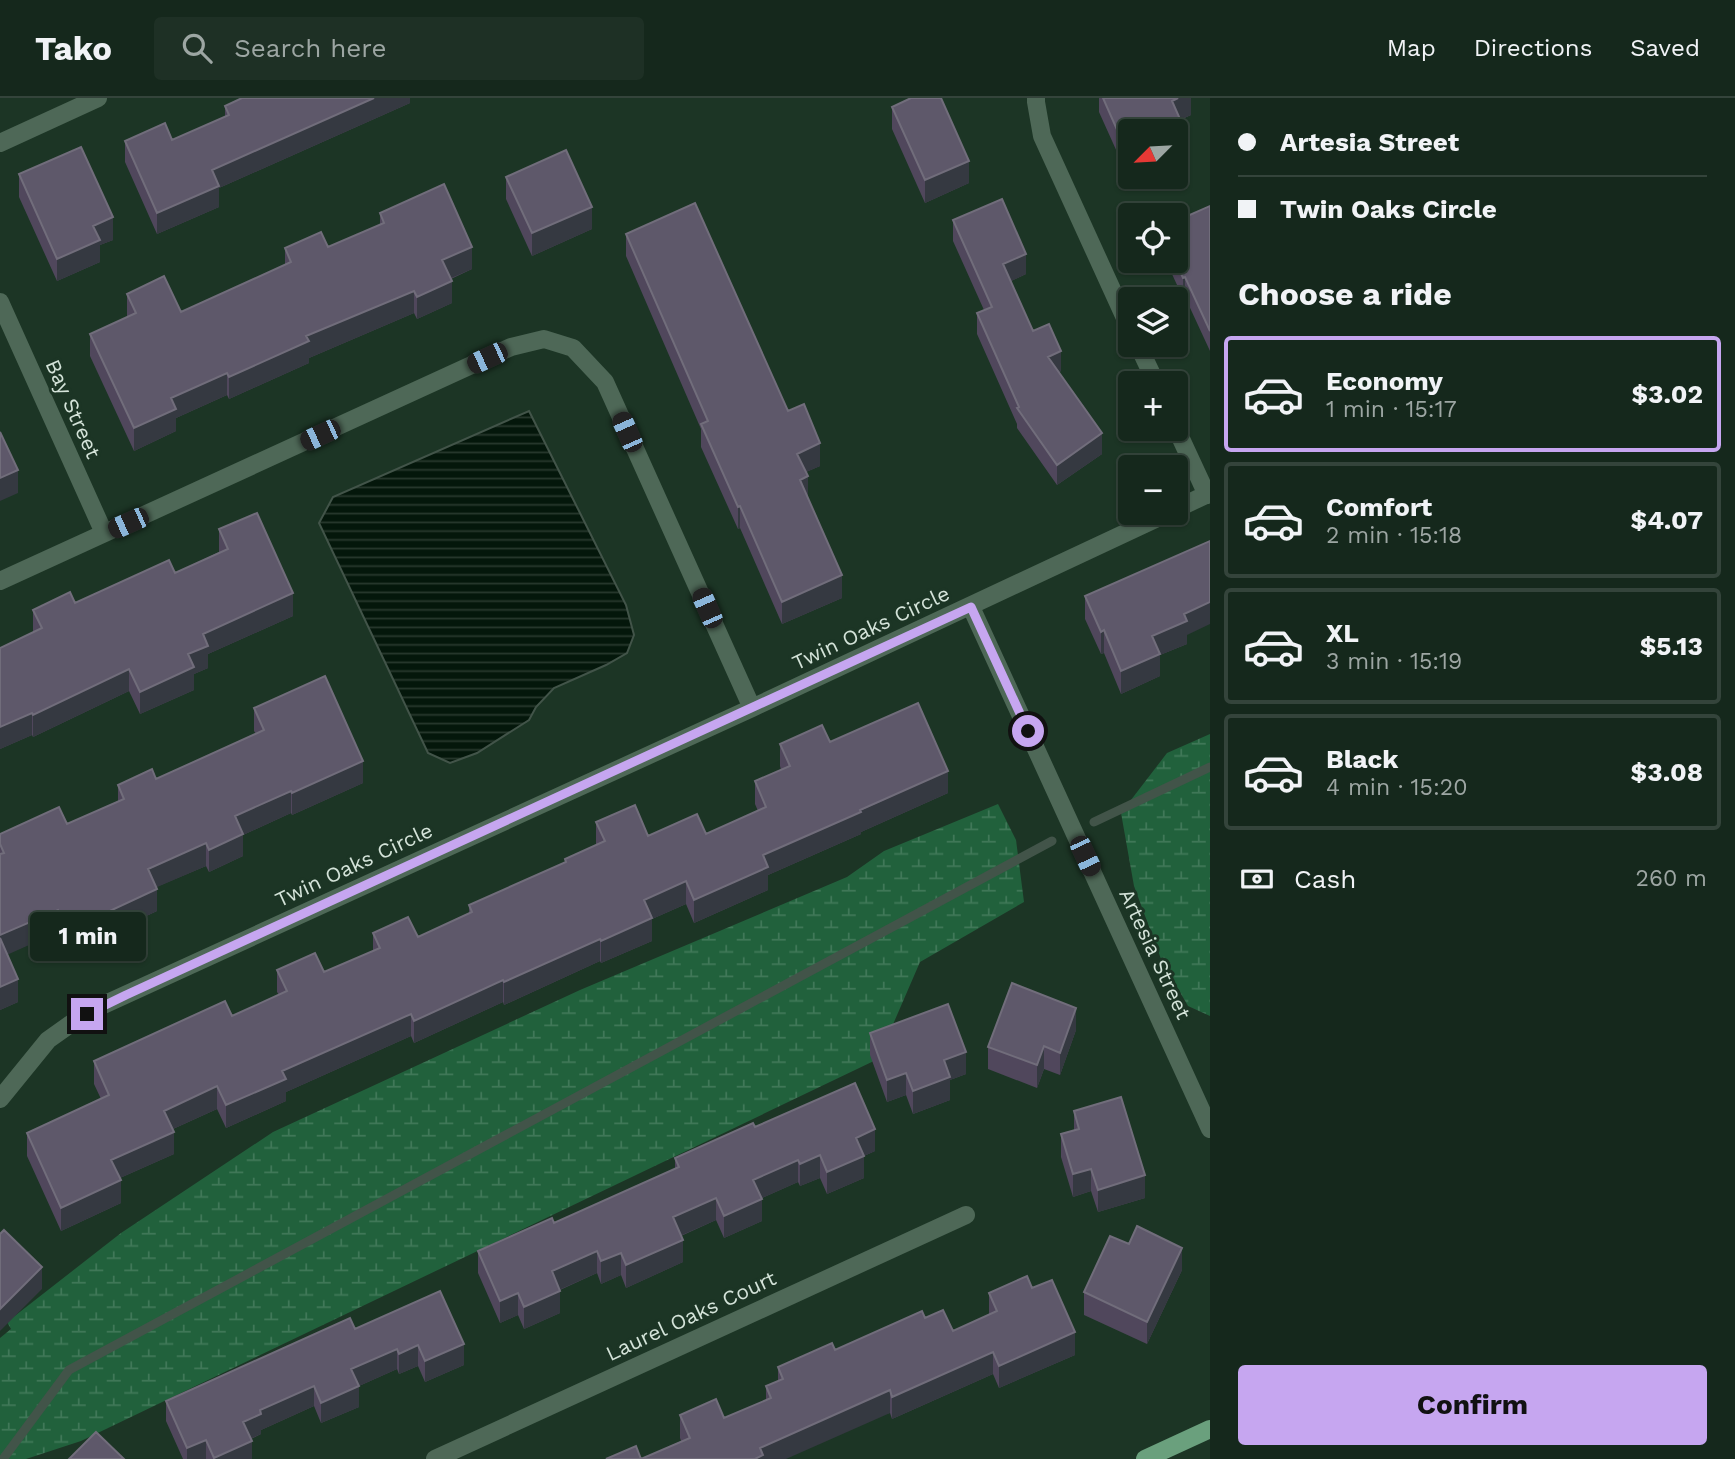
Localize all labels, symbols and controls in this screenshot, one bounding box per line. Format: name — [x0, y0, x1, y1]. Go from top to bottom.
search box — [154, 17, 644, 80]
text: Tako — [35, 29, 112, 68]
icon: search — [178, 29, 216, 67]
text: Search here — [234, 33, 387, 63]
text: Map — [1387, 34, 1436, 62]
text: Directions — [1474, 34, 1592, 62]
text: Saved — [1630, 34, 1700, 62]
north arrow — [1118, 119, 1188, 189]
map controls — [1118, 119, 1188, 525]
text: Artesia Street — [1280, 127, 1459, 157]
text: Twin Oaks Circle — [1280, 194, 1497, 224]
button: locate — [1118, 203, 1188, 273]
text: Choose a ride — [1238, 275, 1452, 313]
button: layers — [1118, 287, 1188, 357]
car — [464, 340, 511, 376]
street label: Bay Street — [41, 355, 106, 462]
icon: car — [1242, 363, 1305, 426]
text: Economy — [1326, 366, 1443, 396]
button: + — [1118, 371, 1188, 441]
text: $3.02 — [1631, 379, 1703, 409]
text: 1 min · 15:17 — [1326, 396, 1457, 423]
car — [609, 409, 646, 455]
car — [297, 417, 344, 453]
button: − — [1118, 455, 1188, 525]
icon: car — [1242, 489, 1305, 552]
text: Comfort — [1326, 492, 1432, 522]
car — [105, 505, 152, 541]
text: $4.07 — [1630, 505, 1703, 535]
text: 2 min · 15:18 — [1326, 522, 1462, 549]
street label: Twin Oaks Circle — [788, 580, 953, 675]
car — [689, 585, 726, 631]
icon: car — [1242, 615, 1305, 678]
text: XL — [1326, 618, 1359, 648]
text: $5.13 — [1640, 631, 1703, 661]
text: 3 min · 15:19 — [1326, 648, 1462, 675]
route start — [1012, 715, 1044, 747]
icon: car — [1242, 741, 1305, 804]
text: Black — [1326, 744, 1398, 774]
text: $3.08 — [1631, 757, 1703, 787]
text: 4 min · 15:20 — [1326, 774, 1467, 801]
street label: Twin Oaks Circle — [271, 817, 436, 912]
car — [1067, 833, 1104, 879]
icon: cash — [1238, 860, 1276, 898]
text: Cash — [1294, 864, 1356, 894]
text: 260 m — [1636, 865, 1707, 892]
street label: Artesia Street — [1114, 885, 1197, 1023]
callout: 1 min — [29, 912, 145, 962]
text: 1 min — [58, 923, 118, 950]
route end — [71, 998, 103, 1030]
street label: Laurel Oaks Court — [602, 1265, 780, 1366]
button: Confirm — [1238, 1365, 1707, 1445]

